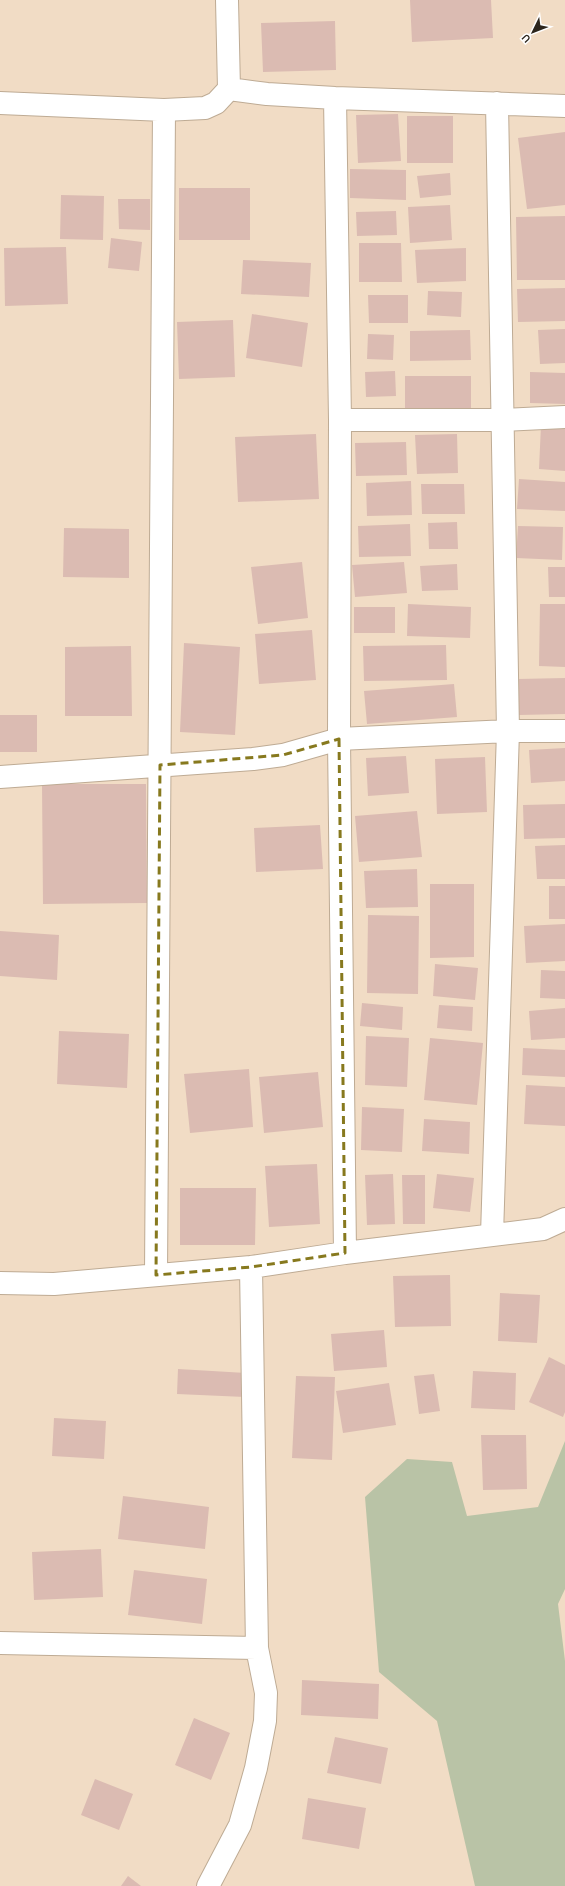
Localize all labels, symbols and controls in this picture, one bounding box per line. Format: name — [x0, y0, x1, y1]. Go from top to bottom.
north arrow — [513, 12, 553, 52]
text: U — [519, 31, 533, 46]

